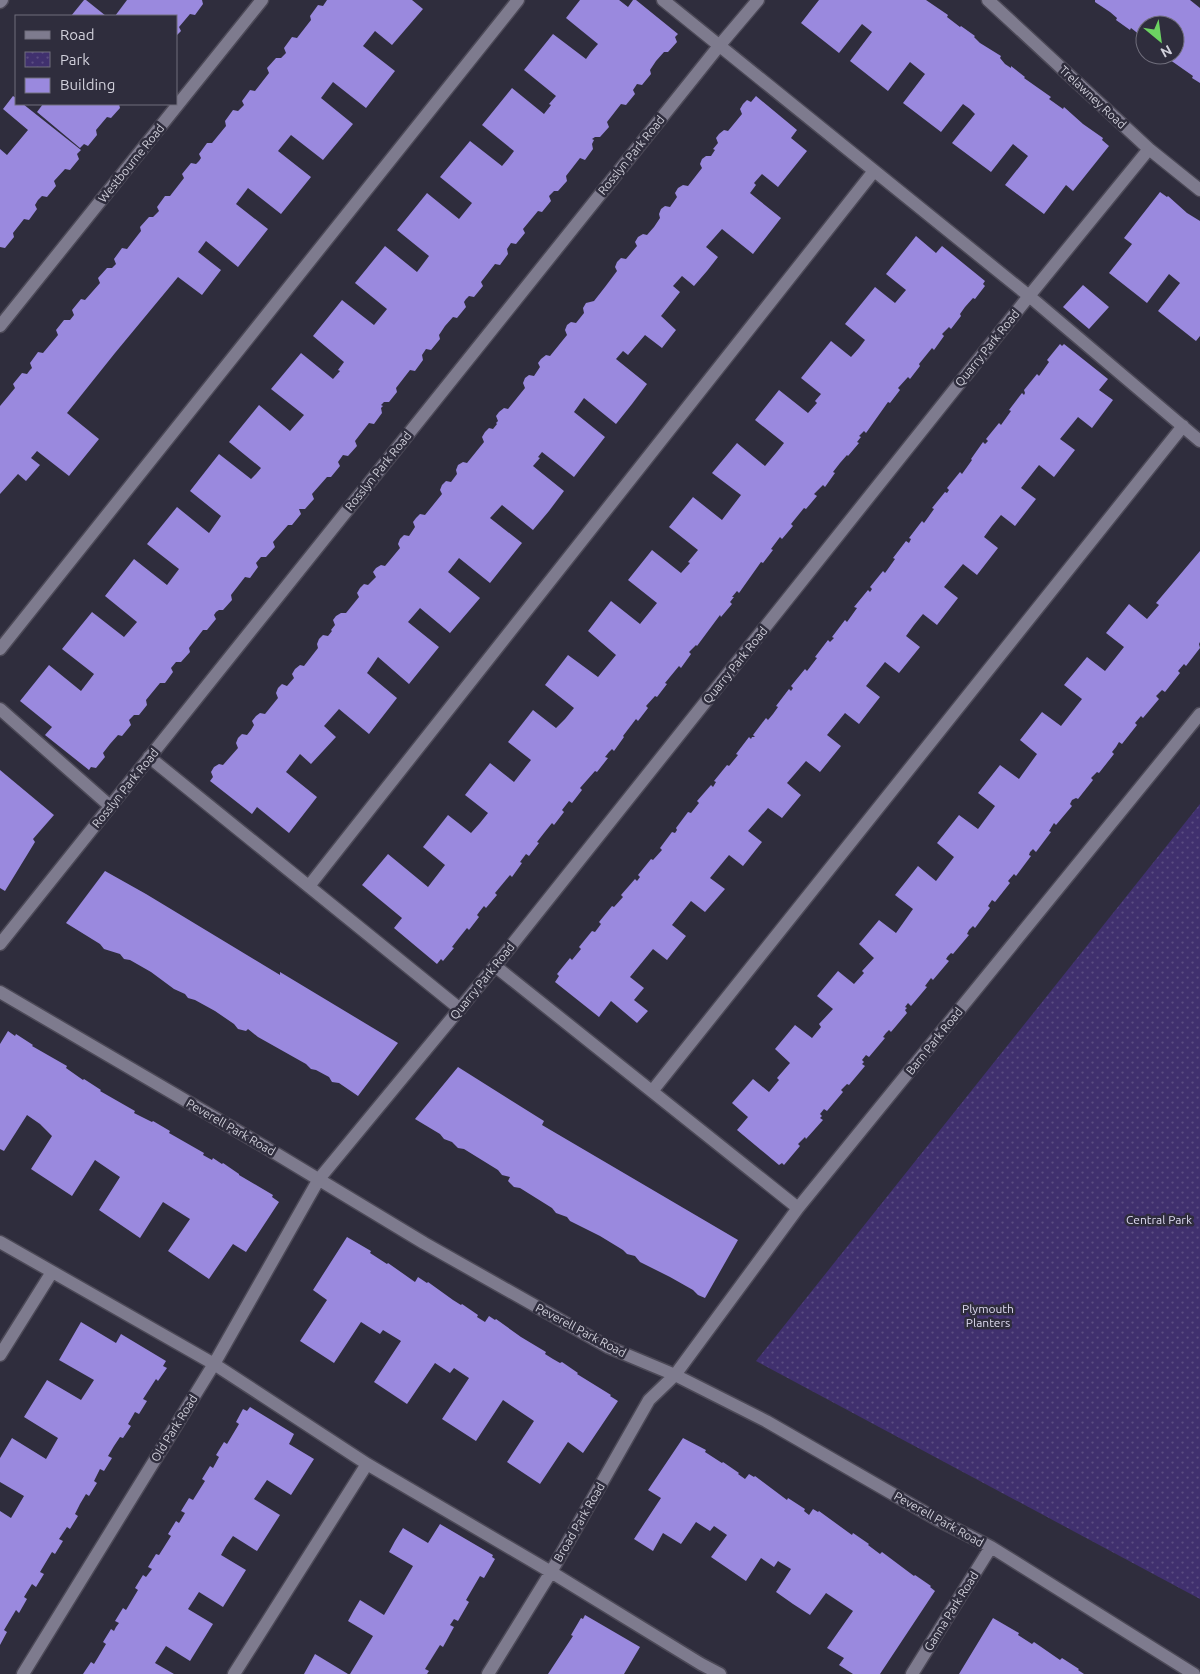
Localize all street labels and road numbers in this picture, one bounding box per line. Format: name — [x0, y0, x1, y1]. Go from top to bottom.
street label: Trelawney Road — [1057, 63, 1129, 131]
street label: Rosslyn Park Road — [595, 113, 667, 197]
street label: Westbourne Road — [95, 121, 167, 205]
street label: Quarry Park Road — [952, 307, 1022, 389]
street label: Rosslyn Park Road — [342, 429, 414, 513]
street label: Quarry Park Road — [700, 624, 770, 706]
street label: Rosslyn Park Road — [89, 746, 161, 830]
street label: Quarry Park Road — [447, 940, 517, 1022]
street label: Barn Park Road — [903, 1005, 965, 1077]
street label: Peverell Park Road — [184, 1096, 278, 1158]
street label: Peverell Park Road — [534, 1301, 628, 1359]
street label: Old Park Road — [148, 1392, 200, 1464]
street label: Broad Park Road — [551, 1480, 607, 1564]
street label: Peverell Park Road — [892, 1489, 986, 1549]
street label: Ganna Park Road — [921, 1569, 981, 1653]

